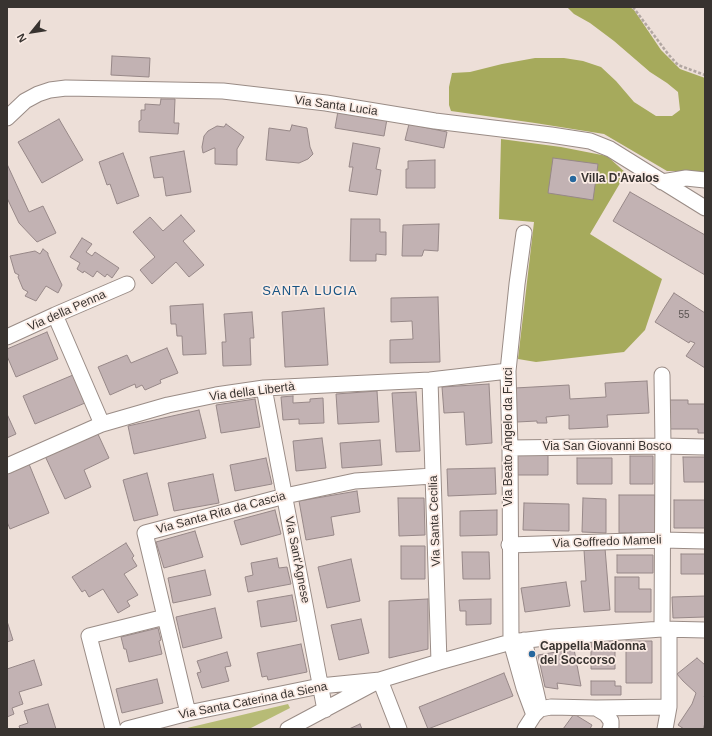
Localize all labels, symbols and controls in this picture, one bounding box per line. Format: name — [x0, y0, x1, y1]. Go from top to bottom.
north arrow — [12, 12, 52, 52]
text: N — [14, 32, 29, 44]
street label: Via Santa Lucia — [293, 93, 379, 119]
place label: Villa D'Avalos — [581, 172, 659, 186]
marker: Villa D'Avalos — [568, 174, 578, 184]
district label: SANTA LUCIA — [262, 283, 358, 299]
street label: Via della Penna — [26, 287, 108, 335]
house number: 55 — [678, 309, 690, 321]
street label: Via Beato Angelo da Furci — [502, 367, 516, 507]
street label: Via della Libertà — [209, 380, 295, 404]
street label: Via San Giovanni Bosco — [542, 440, 672, 454]
street label: Via Santa Cecilia — [426, 475, 444, 567]
street label: Via Santa Rita da Cascia — [155, 489, 287, 537]
street label: Via Sant'Agnese — [282, 515, 312, 605]
street label: Via Goffredo Mameli — [552, 533, 662, 551]
place label: Cappella Madonna del Soccorso — [540, 640, 646, 668]
marker: Cappella Madonna del Soccorso — [527, 649, 537, 659]
street label: Via Santa Caterina da Siena — [177, 680, 329, 722]

